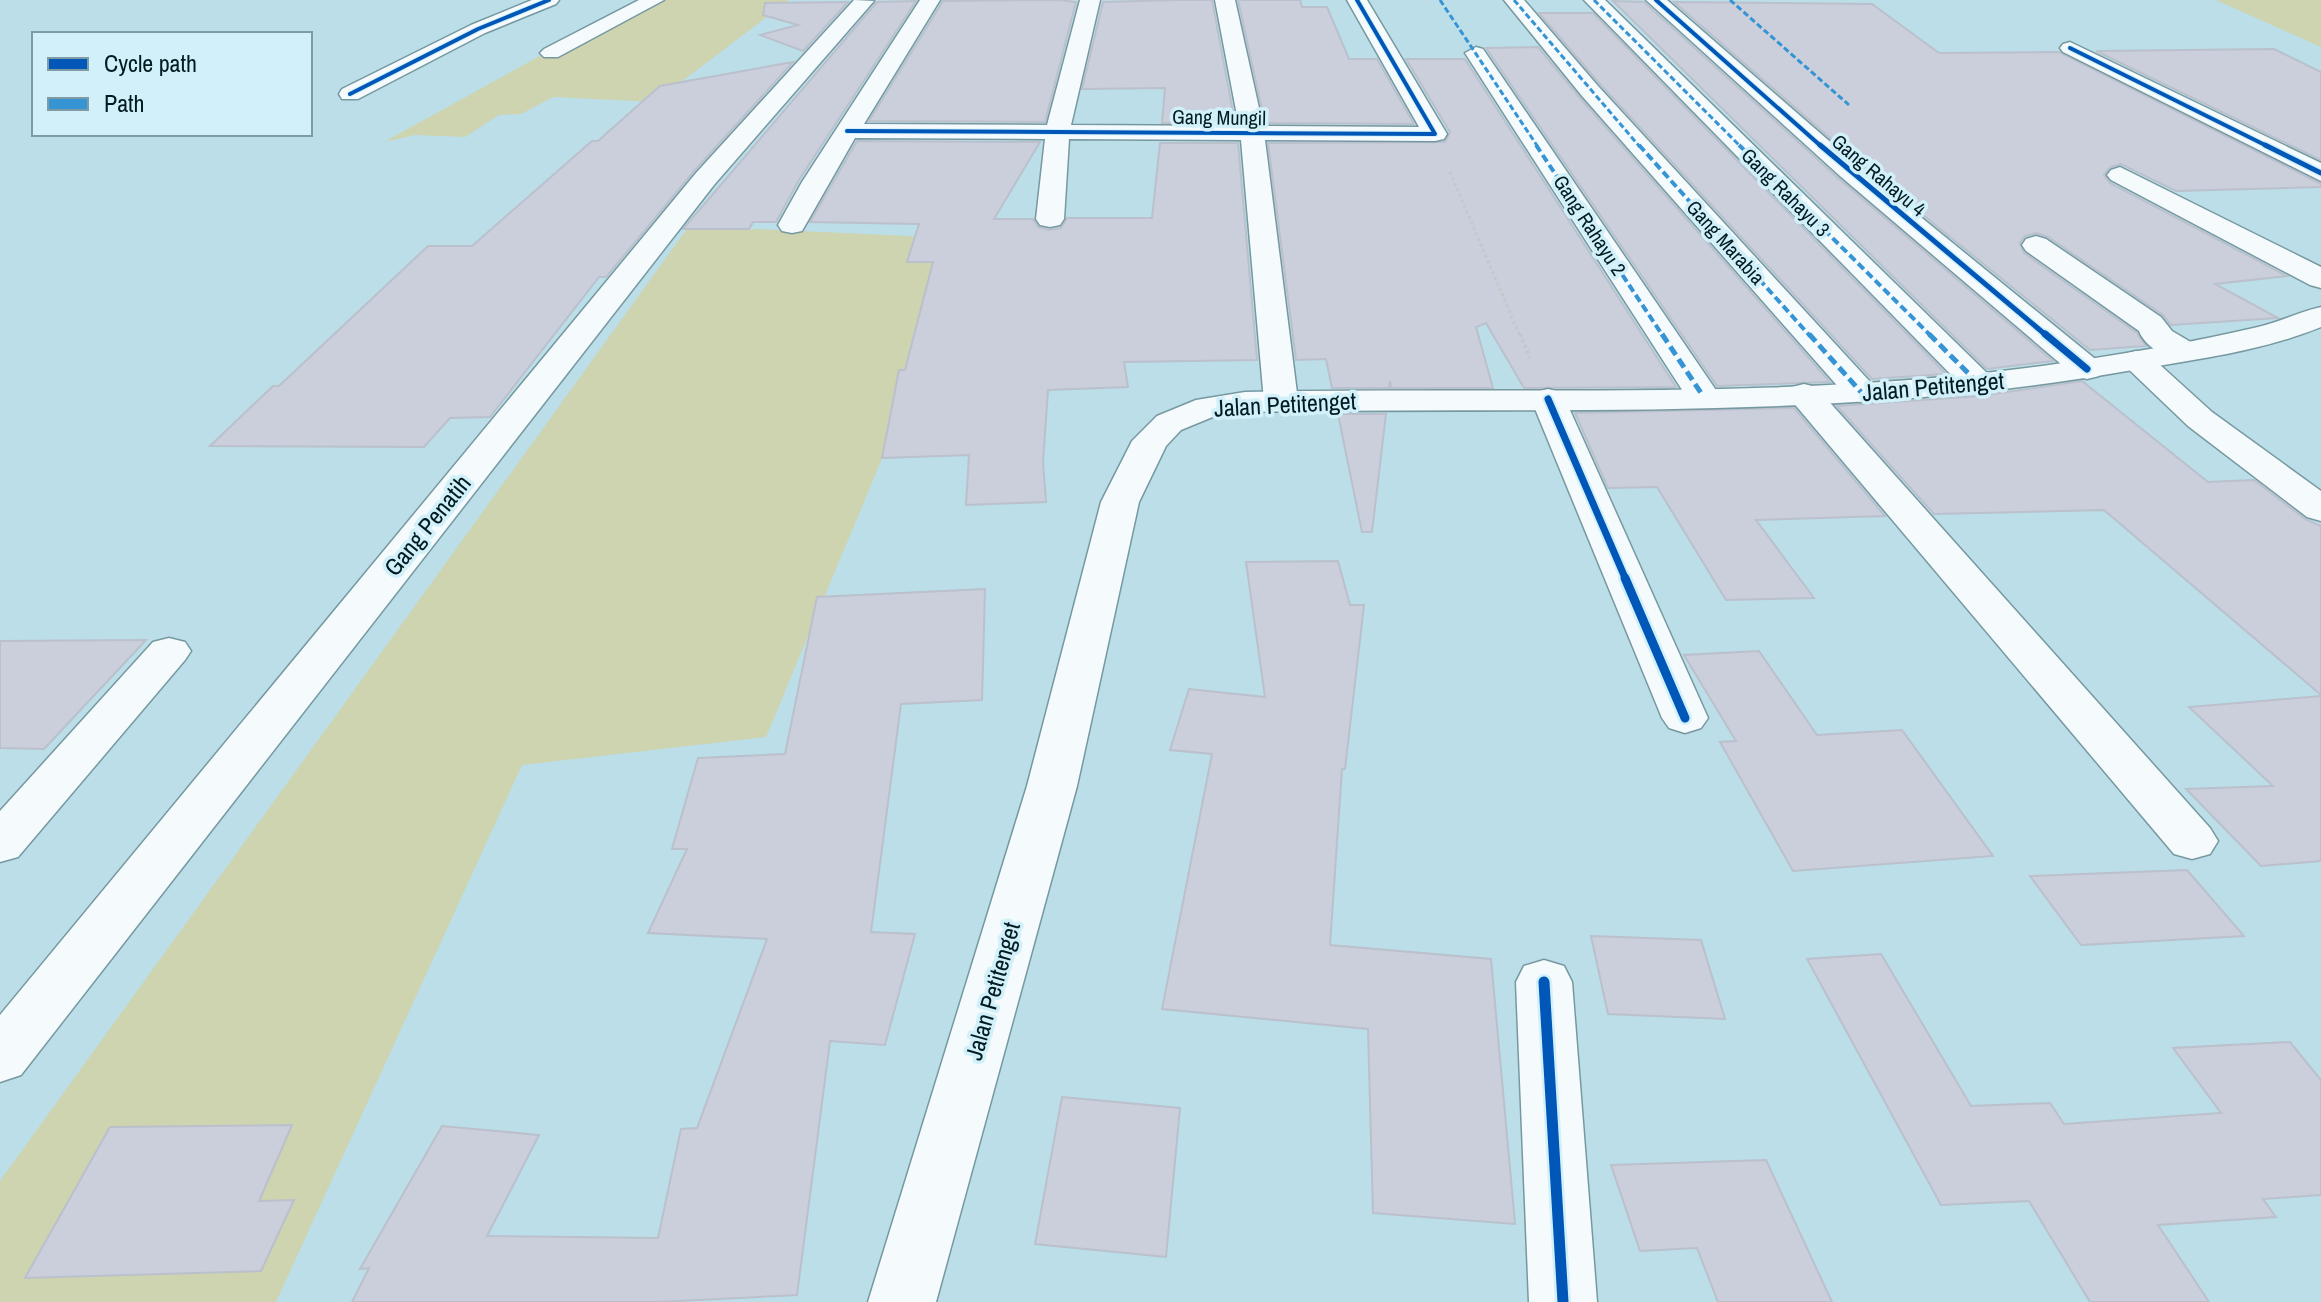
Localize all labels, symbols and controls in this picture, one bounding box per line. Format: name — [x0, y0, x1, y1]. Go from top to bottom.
legend — [32, 32, 312, 136]
text: Cycle path — [104, 47, 197, 79]
text: Path — [104, 87, 145, 119]
street label: Gang Mungil — [1172, 103, 1266, 131]
street label: Gang Rahayu 4 — [1826, 128, 1932, 222]
street label: Gang Rahayu 3 — [1736, 142, 1836, 242]
street label: Gang Rahayu 2 — [1547, 169, 1633, 281]
street label: Gang Marabia — [1681, 194, 1771, 290]
street label: Jalan Petitenget — [1861, 364, 2006, 408]
street label: Jalan Petitenget — [1213, 384, 1357, 424]
street label: Gang Penatih — [376, 468, 478, 582]
street label: Jalan Petitenget — [957, 918, 1027, 1064]

